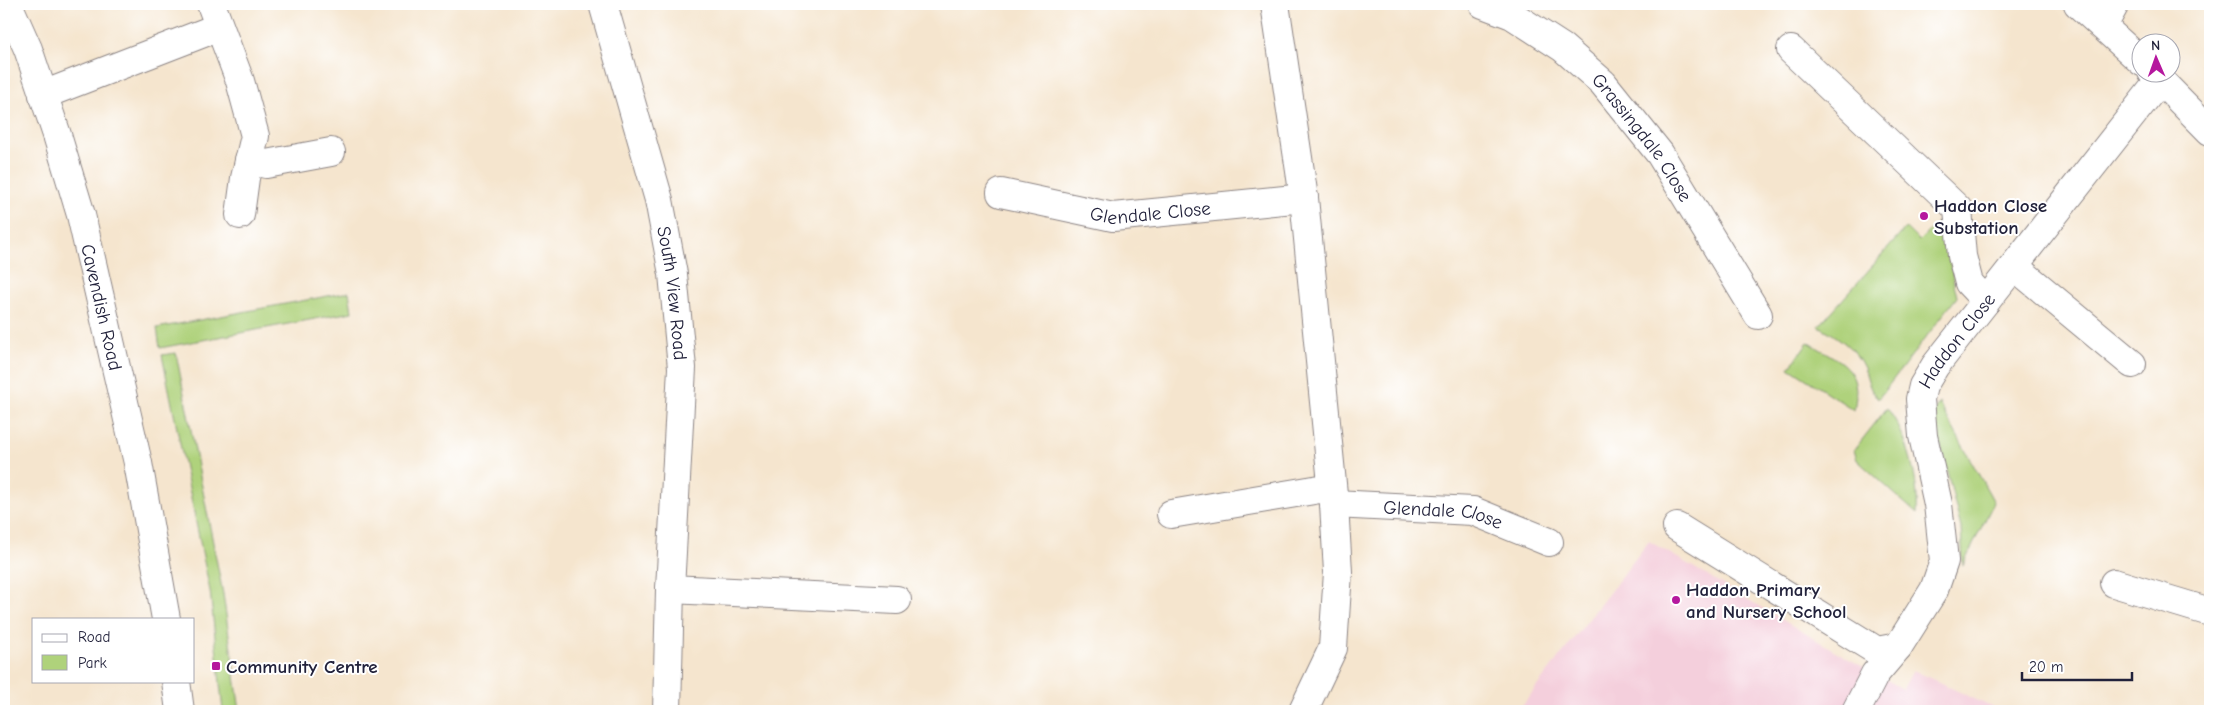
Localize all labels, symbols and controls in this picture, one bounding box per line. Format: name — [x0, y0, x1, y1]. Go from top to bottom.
north arrow — [2132, 32, 2182, 82]
text: N — [2151, 37, 2160, 54]
street label: Grassingdale Close — [1587, 69, 1696, 206]
place label: Haddon Close Substation — [1934, 195, 2047, 239]
street label: Glendale Close — [1088, 197, 1212, 230]
marker: Haddon Close Substation — [1918, 210, 1930, 222]
street label: South View Road — [652, 224, 691, 361]
street label: Cavendish Road — [76, 242, 126, 373]
street label: Haddon Close — [1914, 289, 2000, 393]
street label: Glendale Close — [1383, 497, 1506, 534]
place label: Haddon Primary and Nursery School — [1686, 579, 1847, 623]
marker: Haddon Primary and Nursery School — [1670, 594, 1682, 606]
legend — [32, 618, 195, 682]
text: Road — [78, 628, 110, 646]
scale bar — [2022, 650, 2132, 682]
text: Park — [78, 654, 107, 672]
place label: Community Centre — [226, 656, 378, 678]
text: 20 m — [2029, 658, 2063, 676]
marker: Community Centre — [210, 660, 222, 672]

